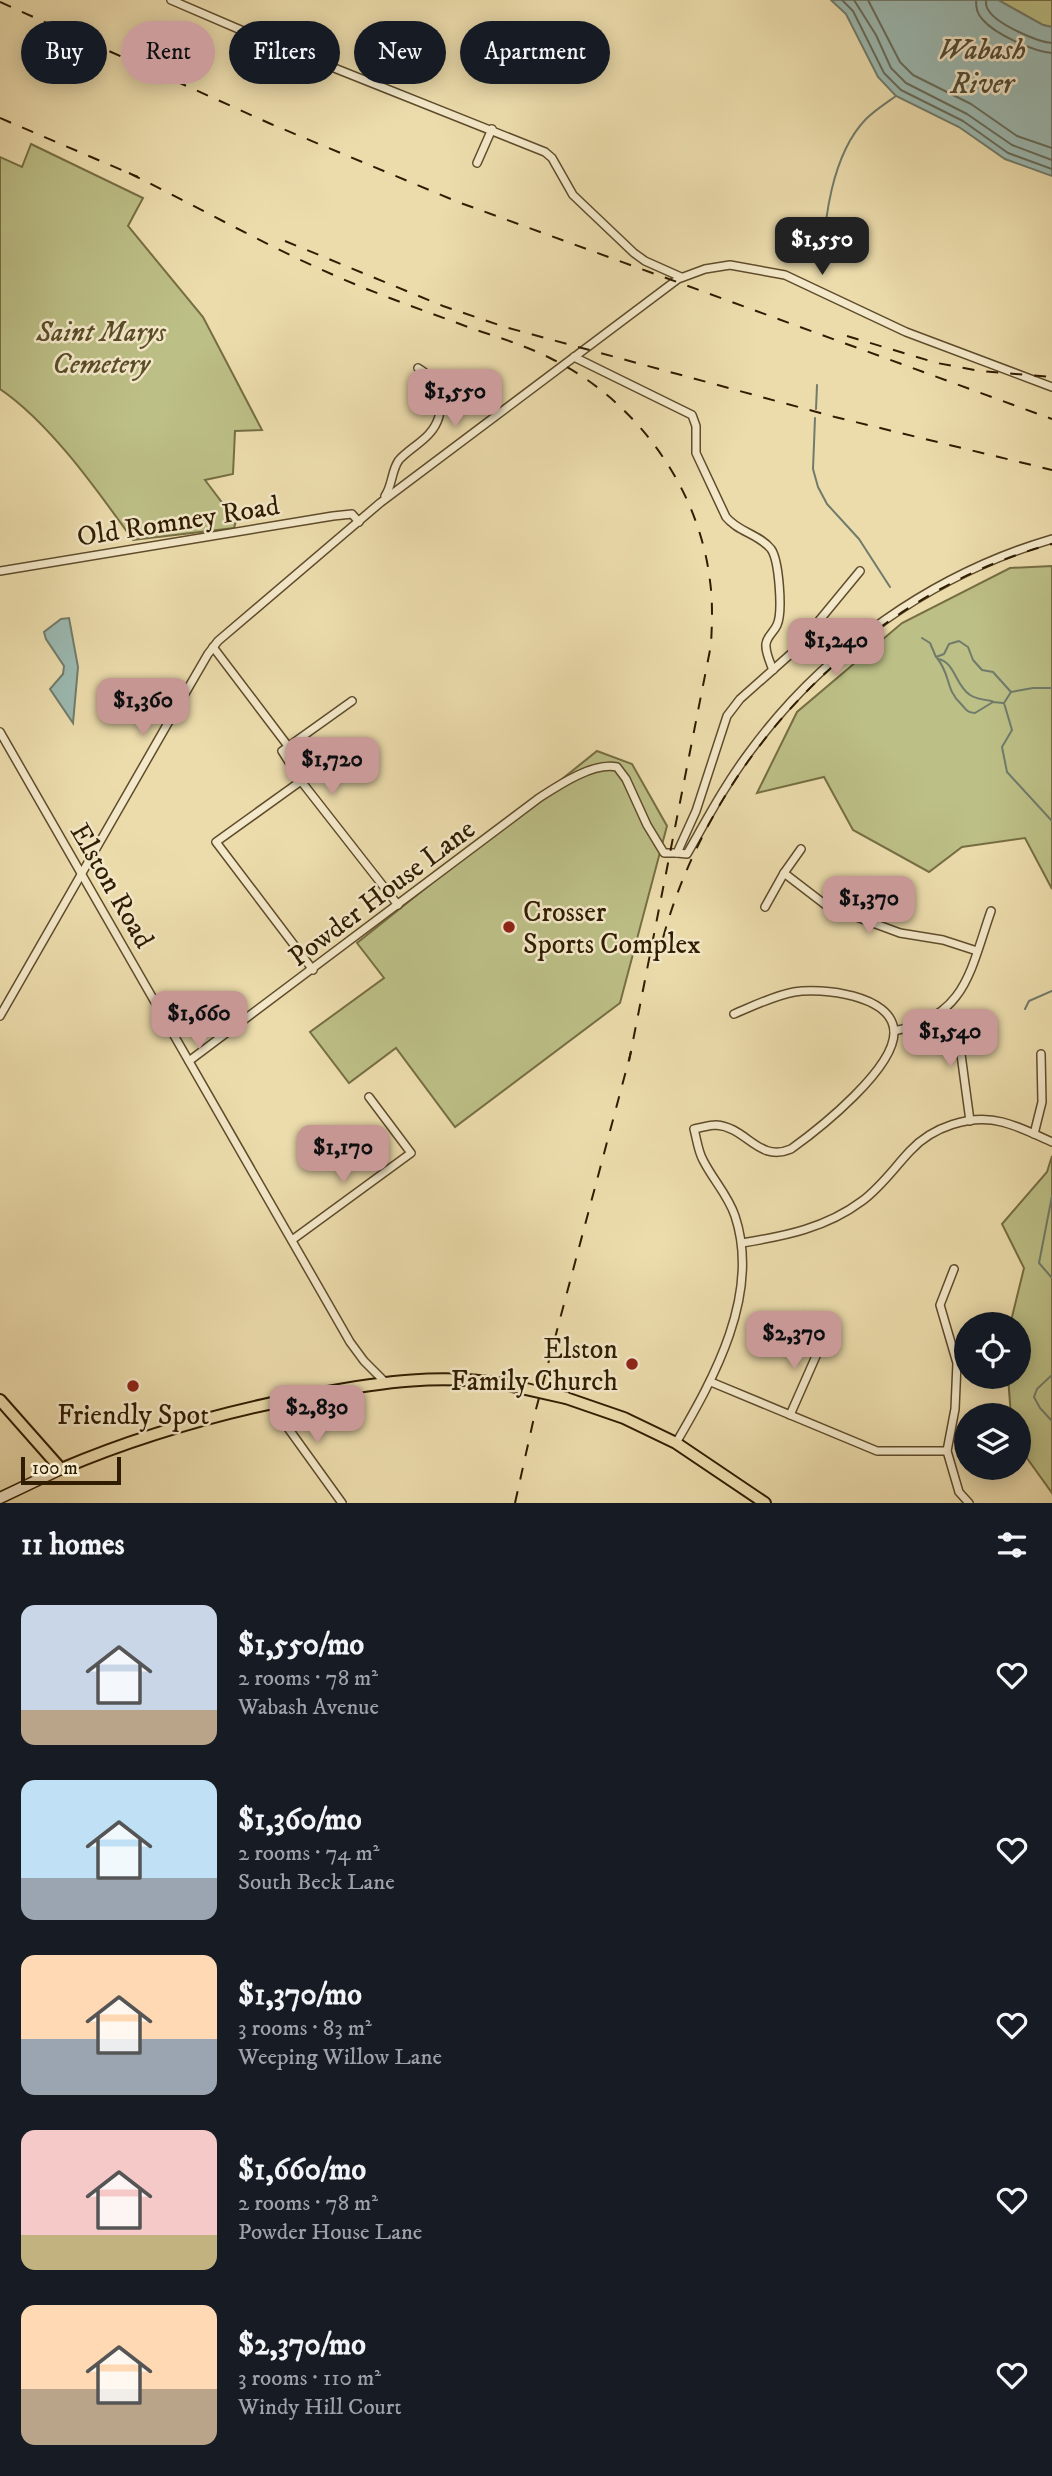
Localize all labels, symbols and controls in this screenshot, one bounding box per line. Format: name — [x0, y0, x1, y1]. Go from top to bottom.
chip: Buy — [21, 21, 107, 84]
chip: Rent — [121, 21, 215, 84]
chip: Filters — [229, 21, 340, 84]
chip: New — [354, 21, 446, 84]
chip: Apartment — [460, 21, 610, 84]
water label: Wabash River — [938, 32, 1026, 103]
pin: $1,550 — [765, 218, 879, 277]
text: $1,550 — [791, 225, 853, 254]
park label: Saint Marys Cemetery — [35, 315, 166, 382]
pin: $1,550 — [398, 370, 512, 429]
text: $1,550 — [424, 377, 486, 406]
street label: Old Romney Road — [74, 488, 282, 555]
pin: $1,240 — [779, 618, 893, 678]
text: $1,240 — [804, 626, 868, 655]
pin: $1,360 — [86, 678, 200, 738]
text: $1,360 — [113, 686, 173, 715]
pin: $1,720 — [275, 738, 389, 797]
text: $1,720 — [301, 745, 363, 774]
street label: Powder House Lane — [282, 812, 482, 975]
street label: Elston Road — [62, 817, 162, 955]
pin: $1,370 — [812, 876, 926, 936]
text: $1,370 — [839, 884, 899, 913]
place label: Crosser Sports Complex — [523, 895, 701, 962]
marker: Crosser Sports Complex — [501, 919, 517, 935]
pin: $1,660 — [142, 992, 256, 1051]
text: $1,660 — [167, 999, 231, 1028]
pin: $1,540 — [893, 1010, 1007, 1069]
text: $1,540 — [919, 1017, 981, 1046]
pin: $1,170 — [286, 1126, 400, 1185]
text: $1,170 — [313, 1133, 373, 1162]
pin: $2,370 — [737, 1312, 851, 1371]
map controls — [954, 1312, 1031, 1480]
button: locate — [954, 1312, 1031, 1389]
text: $2,370 — [762, 1319, 826, 1348]
place label: Elston Family Church — [450, 1332, 618, 1399]
marker: Elston Family Church — [624, 1356, 640, 1372]
marker: Friendly Spot — [125, 1378, 141, 1394]
pin: $2,830 — [260, 1386, 374, 1445]
text: $2,830 — [286, 1393, 348, 1422]
place label: Friendly Spot — [57, 1398, 209, 1433]
button: layers — [954, 1403, 1031, 1480]
scale bar — [21, 1454, 121, 1486]
text: 100 m — [32, 1457, 78, 1480]
icon: filters — [993, 1526, 1031, 1564]
text: 11 homes — [21, 1527, 125, 1564]
text: $1,550/mo — [238, 1627, 364, 1664]
icon: home — [77, 1633, 161, 1717]
icon: heart — [993, 1656, 1031, 1694]
text: 2 rooms · 78 m² — [238, 1664, 378, 1693]
text: Wabash Avenue — [238, 1693, 379, 1722]
text: $1,360/mo — [238, 1802, 362, 1839]
icon: home — [77, 1808, 161, 1892]
icon: heart — [993, 1831, 1031, 1869]
text: 2 rooms · 74 m² — [238, 1839, 379, 1868]
text: South Beck Lane — [238, 1868, 395, 1897]
text: $1,370/mo — [238, 1977, 362, 2014]
icon: home — [77, 1983, 161, 2067]
icon: heart — [993, 2006, 1031, 2044]
text: 3 rooms · 83 m² — [238, 2014, 372, 2043]
text: Weeping Willow Lane — [238, 2043, 442, 2072]
text: $1,660/mo — [238, 2152, 366, 2189]
icon: home — [77, 2158, 161, 2242]
icon: heart — [993, 2181, 1031, 2219]
text: 2 rooms · 78 m² — [238, 2189, 378, 2218]
text: Powder House Lane — [238, 2218, 422, 2247]
text: $2,370/mo — [238, 2327, 366, 2364]
icon: home — [77, 2333, 161, 2417]
icon: heart — [993, 2356, 1031, 2394]
text: 3 rooms · 110 m² — [238, 2364, 381, 2393]
text: Windy Hill Court — [238, 2393, 402, 2422]

